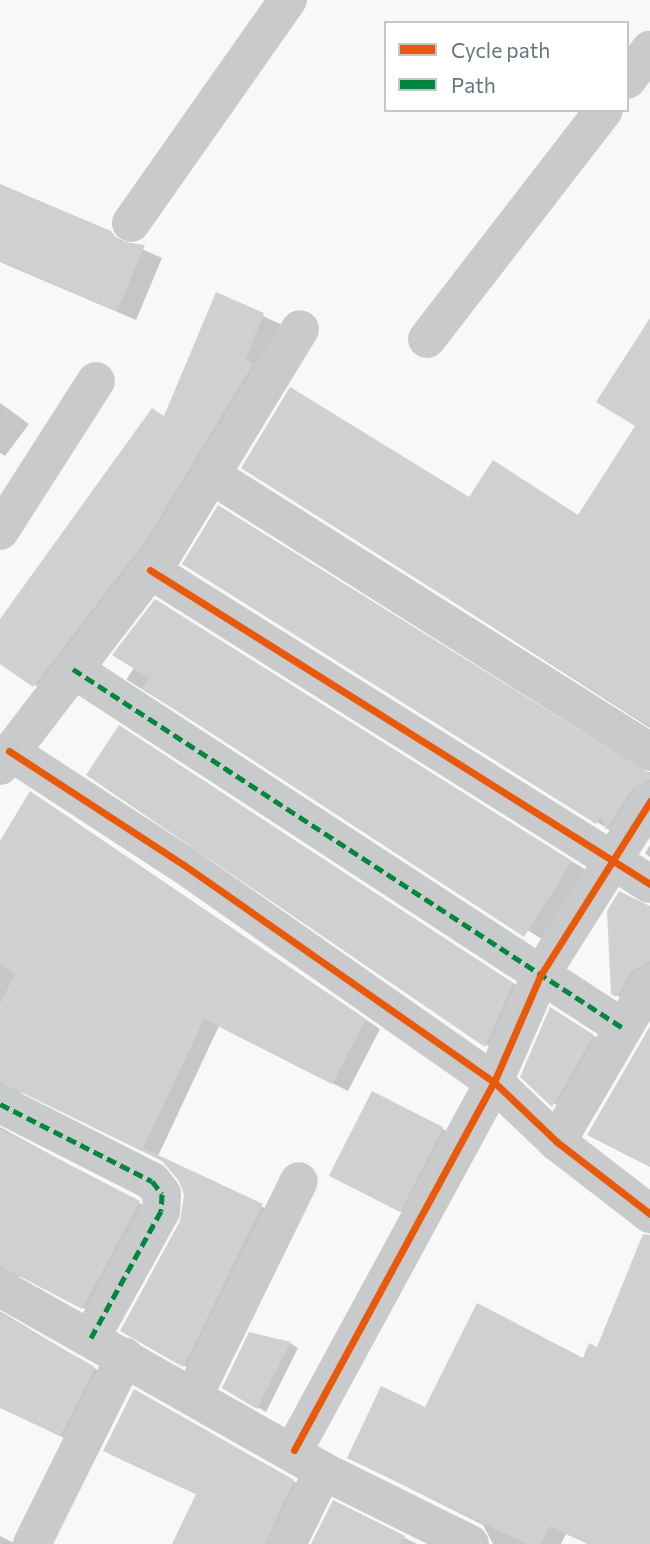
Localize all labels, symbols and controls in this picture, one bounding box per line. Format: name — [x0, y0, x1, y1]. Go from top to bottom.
legend — [384, 21, 629, 112]
text: Cycle path — [451, 37, 550, 62]
text: Path — [451, 72, 496, 97]

